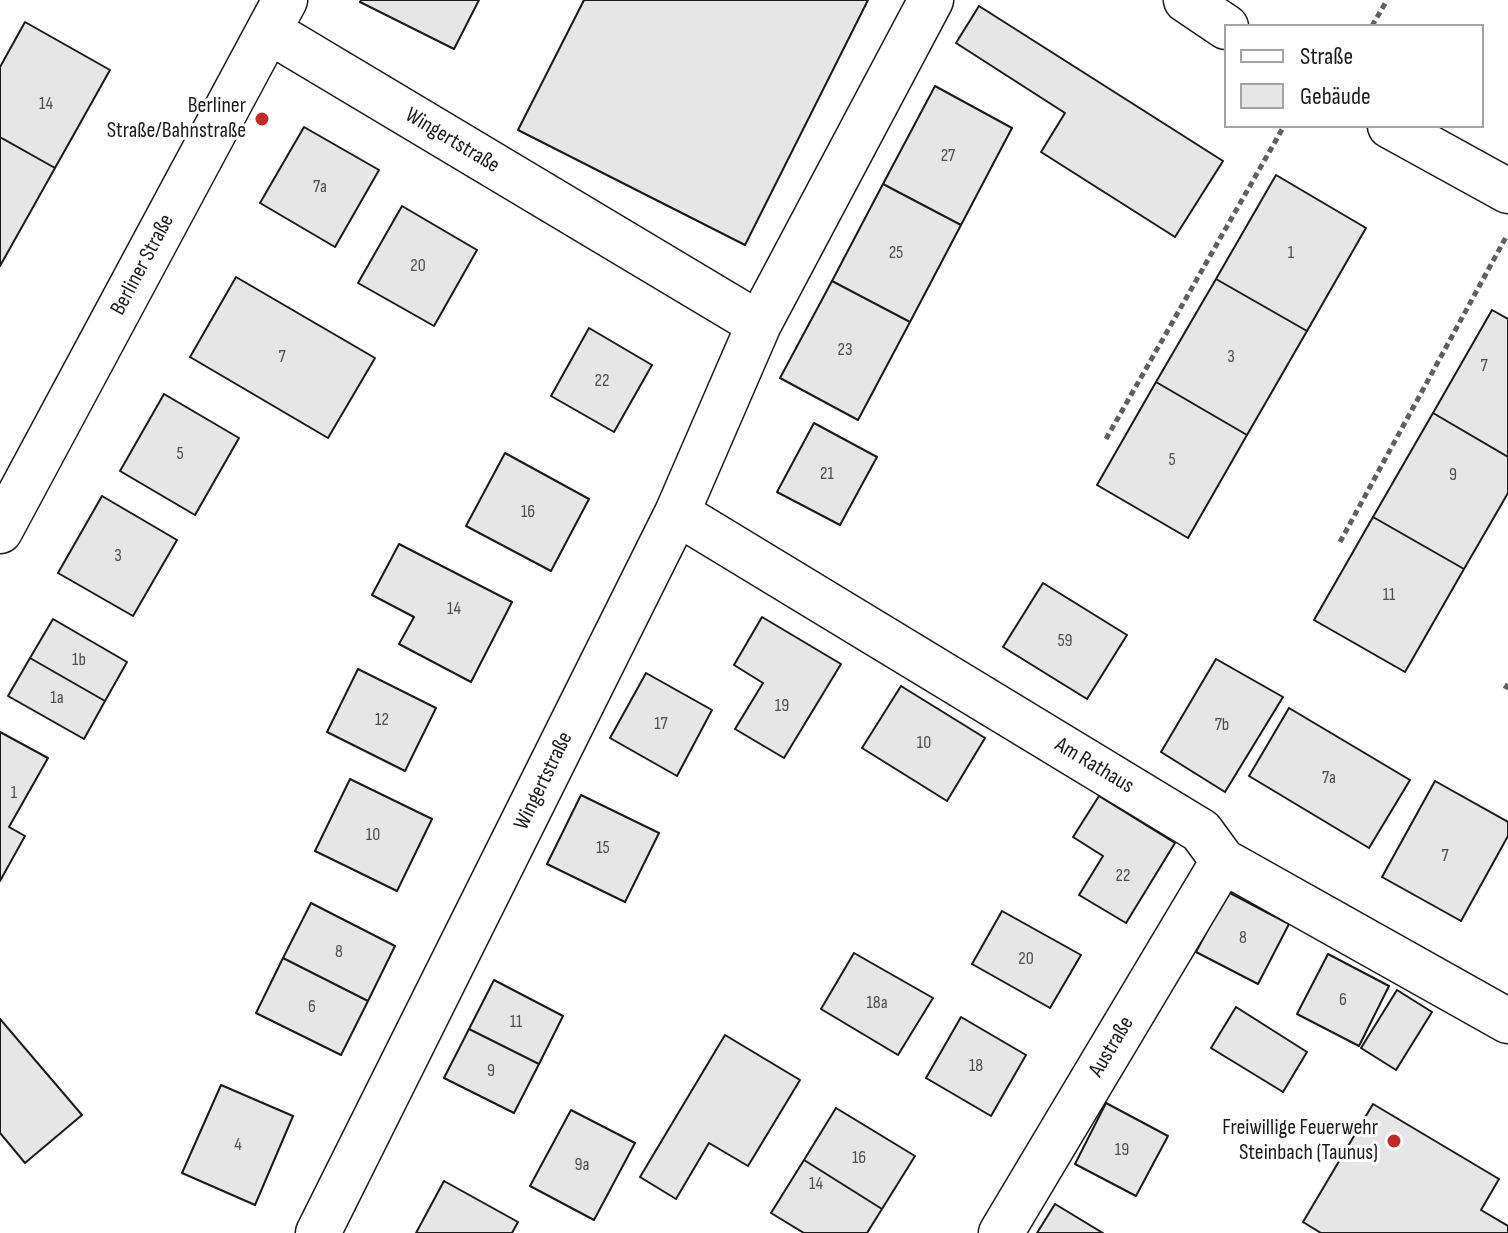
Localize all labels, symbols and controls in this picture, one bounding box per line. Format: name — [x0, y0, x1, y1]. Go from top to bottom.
legend — [1224, 24, 1484, 128]
text: Straße — [1300, 42, 1353, 71]
text: Gebäude — [1300, 82, 1371, 111]
house number: 14 — [39, 93, 53, 115]
place label: Berliner Straße/Bahnstraße — [107, 93, 246, 144]
street label: Wingertstraße — [400, 102, 504, 180]
marker: Berliner Straße/Bahnstraße — [253, 110, 271, 128]
house number: 27 — [941, 145, 955, 167]
house number: 7a — [313, 176, 327, 198]
street label: Berliner Straße — [105, 210, 181, 320]
house number: 25 — [889, 242, 903, 264]
house number: 1 — [1288, 242, 1294, 264]
house number: 20 — [410, 255, 426, 277]
house number: 23 — [838, 339, 852, 361]
house number: 7 — [278, 346, 286, 368]
house number: 3 — [1227, 346, 1235, 368]
house number: 7 — [1480, 355, 1488, 377]
house number: 22 — [595, 370, 609, 392]
house number: 5 — [176, 443, 184, 465]
house number: 5 — [1168, 449, 1176, 471]
house number: 21 — [820, 463, 834, 485]
house number: 9 — [1449, 464, 1457, 486]
house number: 16 — [521, 501, 535, 523]
house number: 3 — [114, 545, 122, 567]
house number: 11 — [1383, 584, 1395, 606]
house number: 14 — [447, 598, 461, 620]
house number: 59 — [1057, 630, 1073, 652]
house number: 1b — [72, 649, 86, 671]
house number: 1a — [50, 687, 64, 709]
house number: 19 — [775, 695, 789, 717]
house number: 12 — [375, 709, 389, 731]
house number: 17 — [654, 713, 668, 735]
house number: 7b — [1215, 714, 1229, 736]
street label: Wingertstraße — [509, 728, 579, 834]
house number: 10 — [917, 732, 931, 754]
street label: Am Rathaus — [1050, 732, 1138, 800]
house number: 7a — [1322, 767, 1336, 789]
house number: 1 — [11, 782, 17, 804]
house number: 10 — [366, 824, 380, 846]
house number: 15 — [596, 837, 610, 859]
house number: 7 — [1441, 845, 1449, 867]
house number: 22 — [1116, 865, 1130, 887]
house number: 8 — [1239, 927, 1247, 949]
house number: 8 — [335, 941, 343, 963]
house number: 20 — [1018, 948, 1034, 970]
house number: 6 — [1339, 989, 1347, 1011]
house number: 18a — [866, 992, 888, 1014]
house number: 6 — [308, 996, 316, 1018]
house number: 11 — [510, 1011, 522, 1033]
street label: Austraße — [1084, 1012, 1140, 1082]
house number: 18 — [969, 1055, 983, 1077]
house number: 9 — [487, 1060, 495, 1082]
place label: Freiwillige Feuerwehr Steinbach (Taunus) — [1222, 1115, 1378, 1166]
marker: Freiwillige Feuerwehr Steinbach (Taunus) — [1385, 1132, 1403, 1150]
house number: 4 — [234, 1134, 242, 1156]
house number: 19 — [1115, 1139, 1129, 1161]
house number: 16 — [852, 1147, 866, 1169]
house number: 9a — [575, 1154, 589, 1176]
house number: 14 — [809, 1173, 823, 1195]

